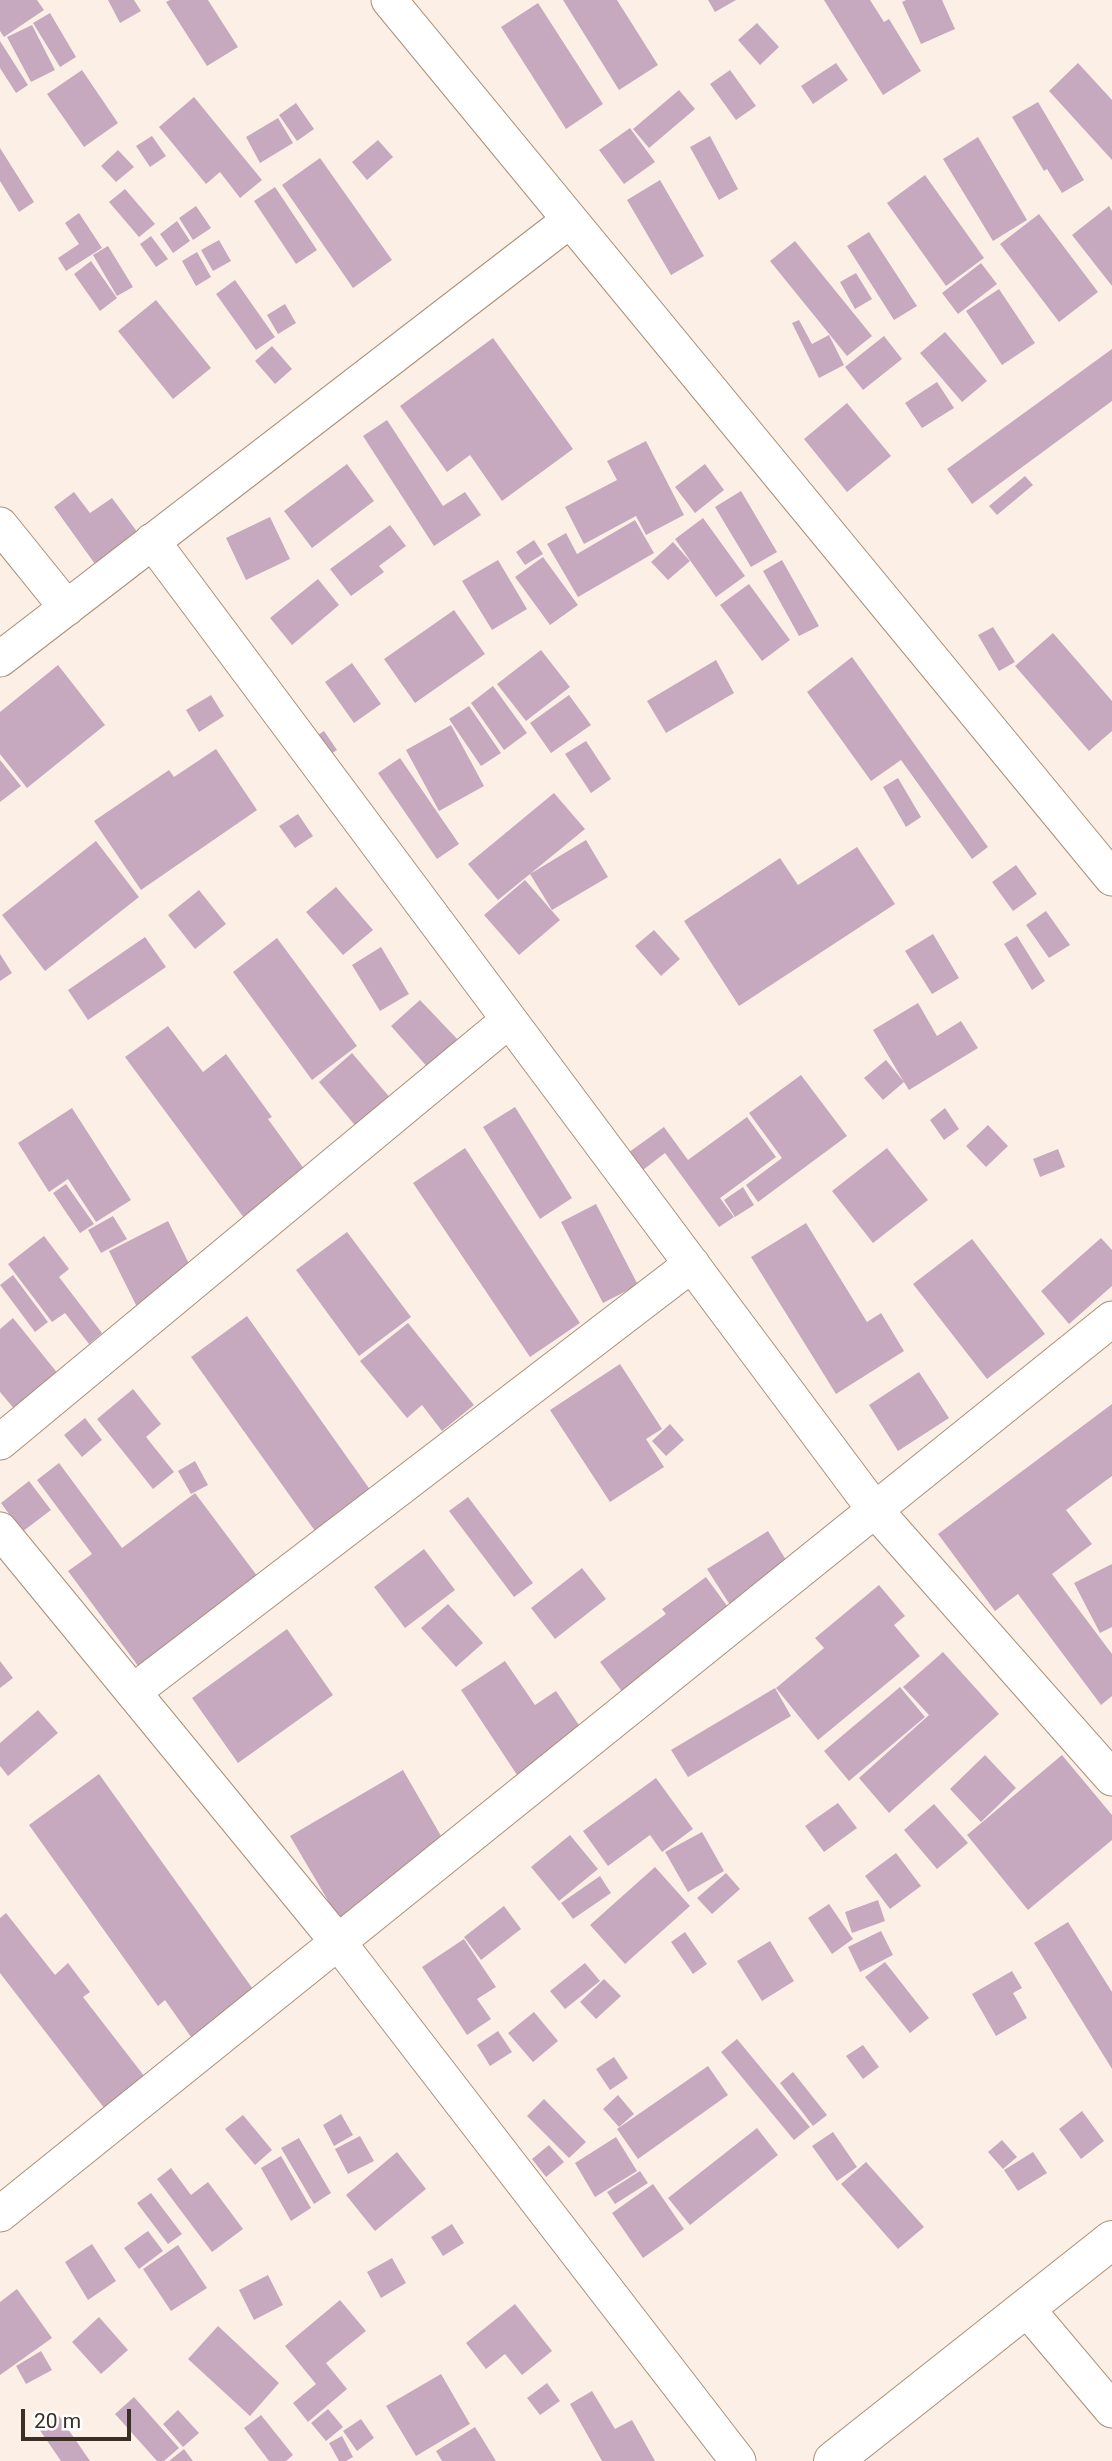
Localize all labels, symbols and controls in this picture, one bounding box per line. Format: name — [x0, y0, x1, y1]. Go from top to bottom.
scale bar — [24, 2394, 135, 2438]
text: 20 m — [34, 2409, 81, 2433]

